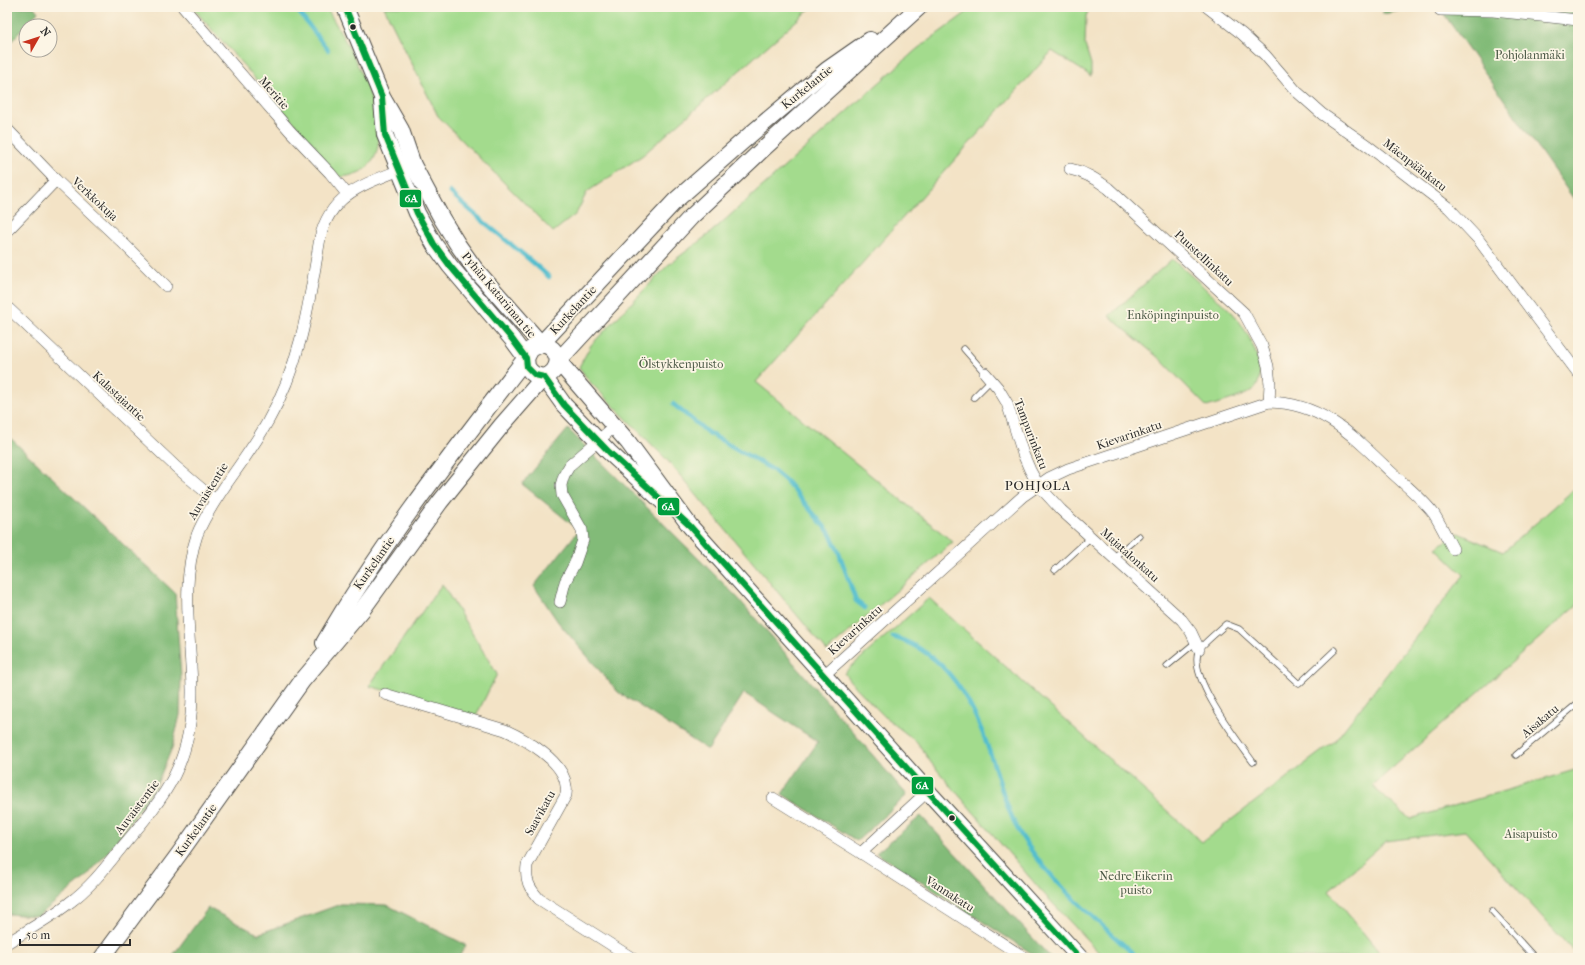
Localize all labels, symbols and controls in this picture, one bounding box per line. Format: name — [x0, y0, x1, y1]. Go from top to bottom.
north arrow — [18, 18, 58, 58]
unlabelled marker — [348, 22, 358, 32]
text: N — [38, 25, 53, 40]
park label: Pohjolanmäki — [1495, 48, 1565, 62]
street label: Kurkelantie — [779, 62, 835, 112]
street label: Meritie — [256, 74, 292, 112]
street label: Mäenpäänkatu — [1380, 136, 1450, 194]
street label: Verkkokuja — [68, 173, 121, 224]
line badge: 6A — [399, 189, 422, 208]
text: 6A — [404, 192, 418, 205]
street label: Puustellinkatu — [1172, 227, 1236, 289]
street label: Pyhän Katariinan tie — [459, 249, 539, 341]
street label: Kurkelantie — [547, 283, 599, 337]
park label: Enköpinginpuisto — [1127, 308, 1219, 322]
park label: Ölstykkenpuisto — [639, 356, 723, 371]
street label: Kalastajantie — [90, 368, 148, 424]
street label: Tampurinkatu — [1011, 397, 1051, 471]
street label: Kievarinkatu — [1095, 417, 1164, 453]
street label: Auvaistentie — [184, 460, 231, 523]
district label: POHJOLA — [1005, 478, 1071, 493]
line badge: 6A — [657, 497, 680, 516]
text: 6A — [661, 500, 675, 513]
street label: Majatalonkatu — [1098, 525, 1162, 585]
street label: Kurkelantie — [351, 534, 397, 592]
street label: Kievarinkatu — [825, 602, 885, 658]
street label: Aisakatu — [1518, 701, 1562, 741]
line badge: 6A — [911, 776, 934, 795]
street label: Auvaistentie — [111, 777, 162, 838]
text: 6A — [915, 779, 929, 792]
street label: Saavikatu — [522, 788, 558, 838]
street label: Kurkelantie — [172, 801, 220, 859]
unlabelled marker — [947, 813, 957, 823]
park label: Aisapuisto — [1504, 827, 1557, 841]
park label: Nedre Eikerin puisto — [1099, 869, 1173, 897]
street label: Vannakatu — [922, 873, 977, 915]
scale bar — [20, 921, 130, 947]
text: 50 m — [26, 928, 50, 942]

